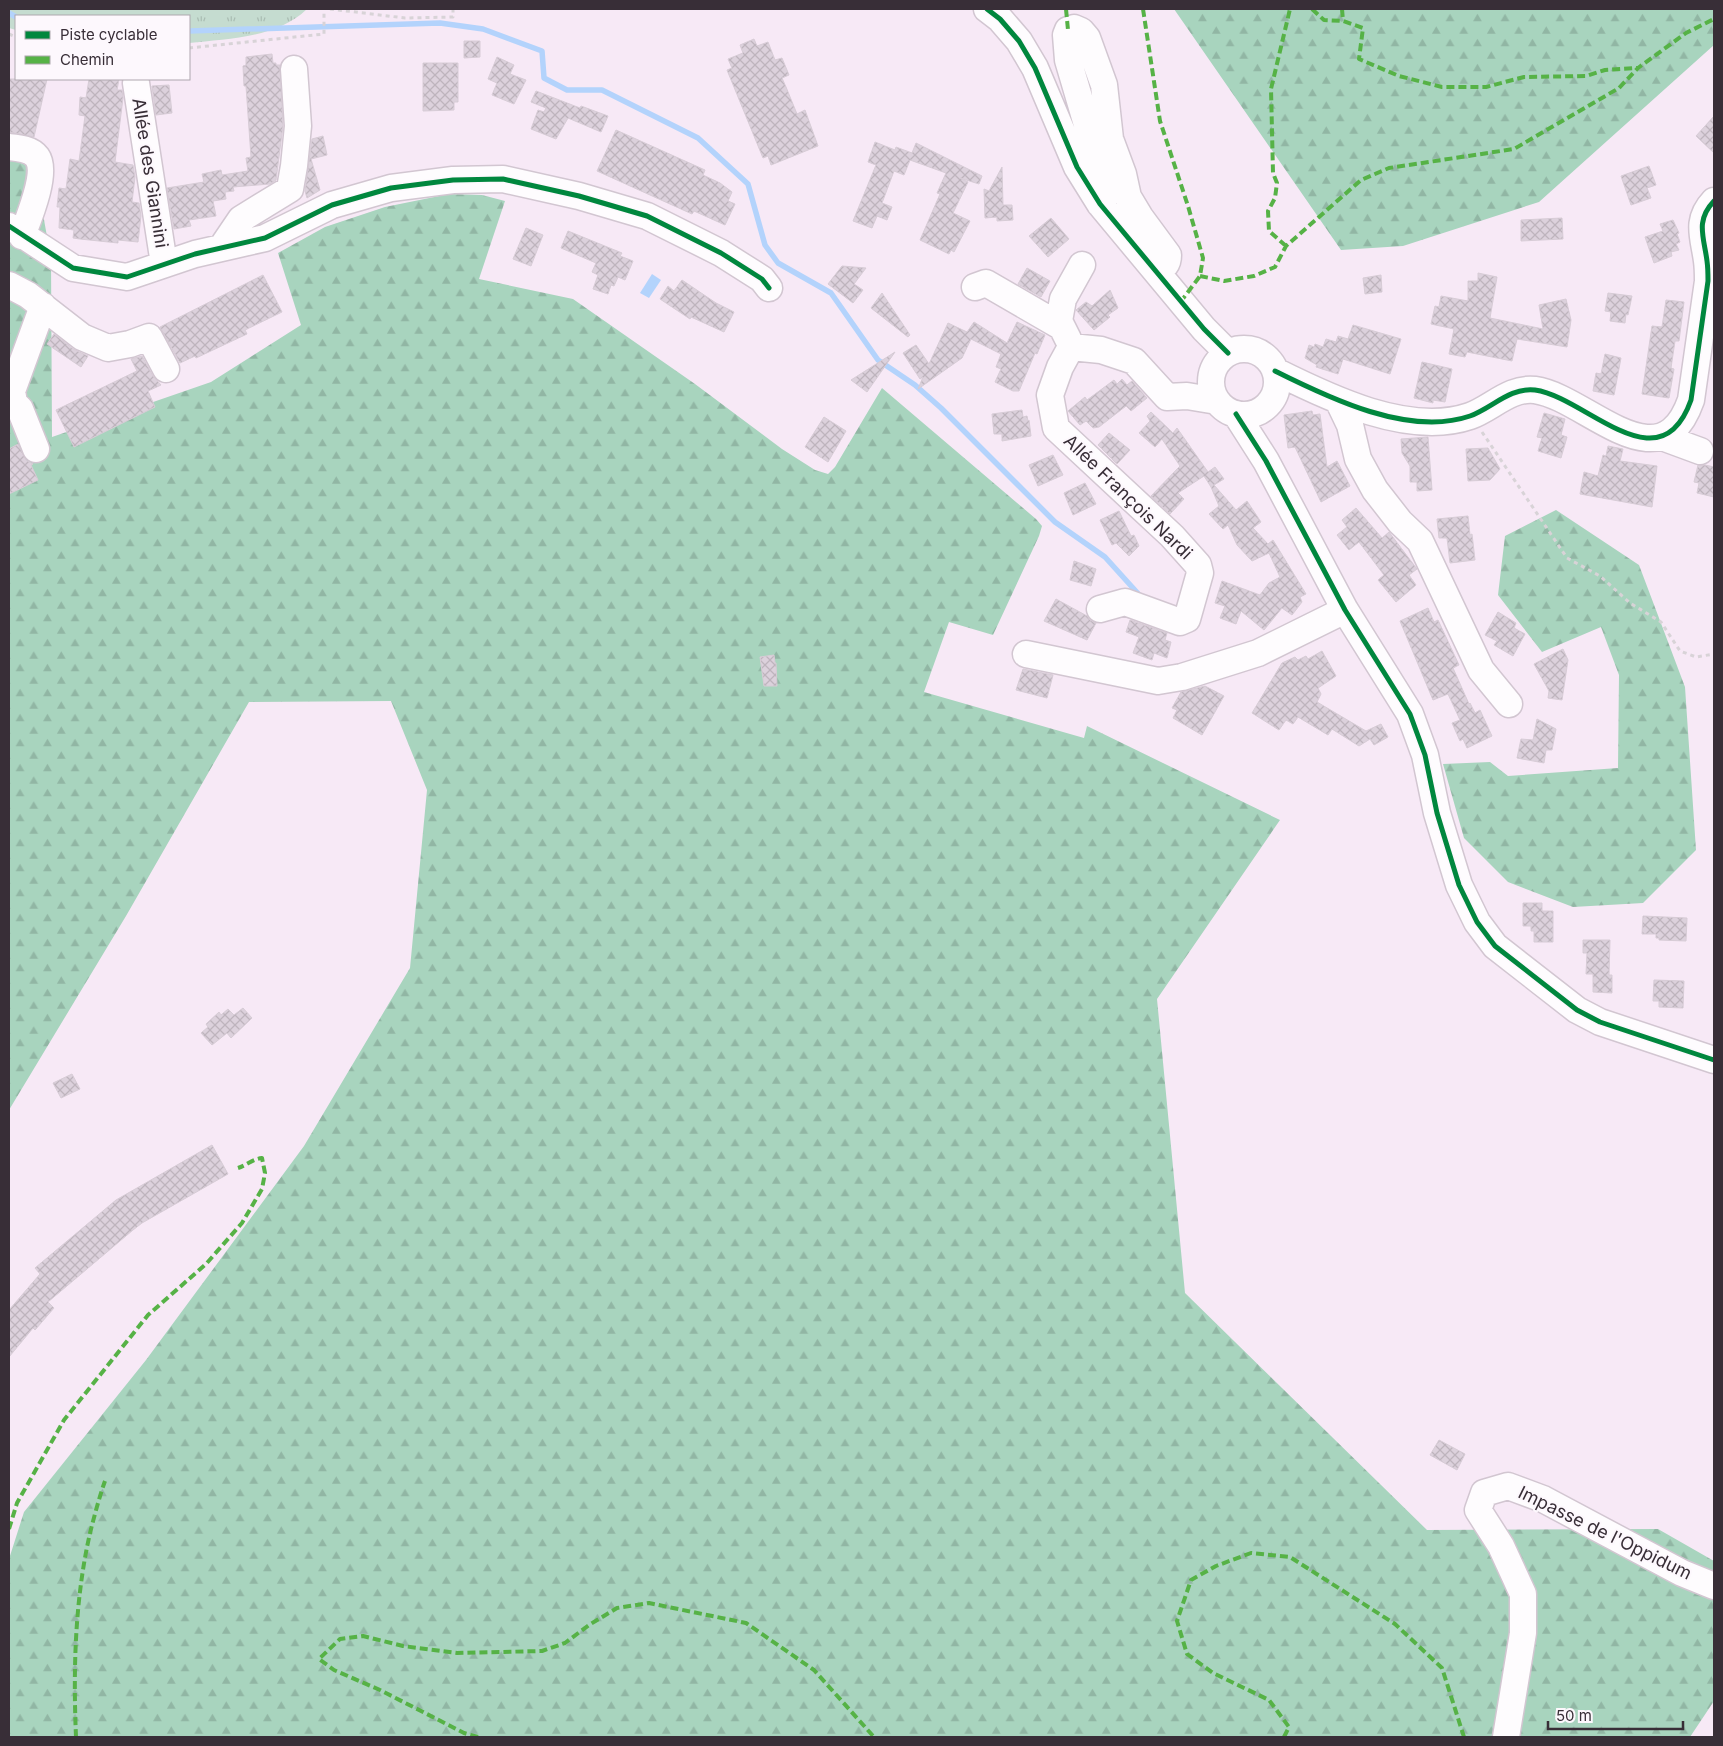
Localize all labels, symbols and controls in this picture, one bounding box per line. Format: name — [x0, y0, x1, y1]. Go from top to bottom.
legend — [15, 15, 190, 80]
text: Piste cyclable — [60, 25, 157, 44]
text: Chemin — [60, 50, 114, 69]
street label: Allée des Giannini — [128, 96, 173, 250]
street label: Allée François Nardi — [1060, 430, 1197, 563]
street label: Impasse de l'Oppidum — [1515, 1481, 1695, 1584]
scale bar — [1548, 1698, 1683, 1730]
text: 50 m — [1556, 1706, 1592, 1725]

